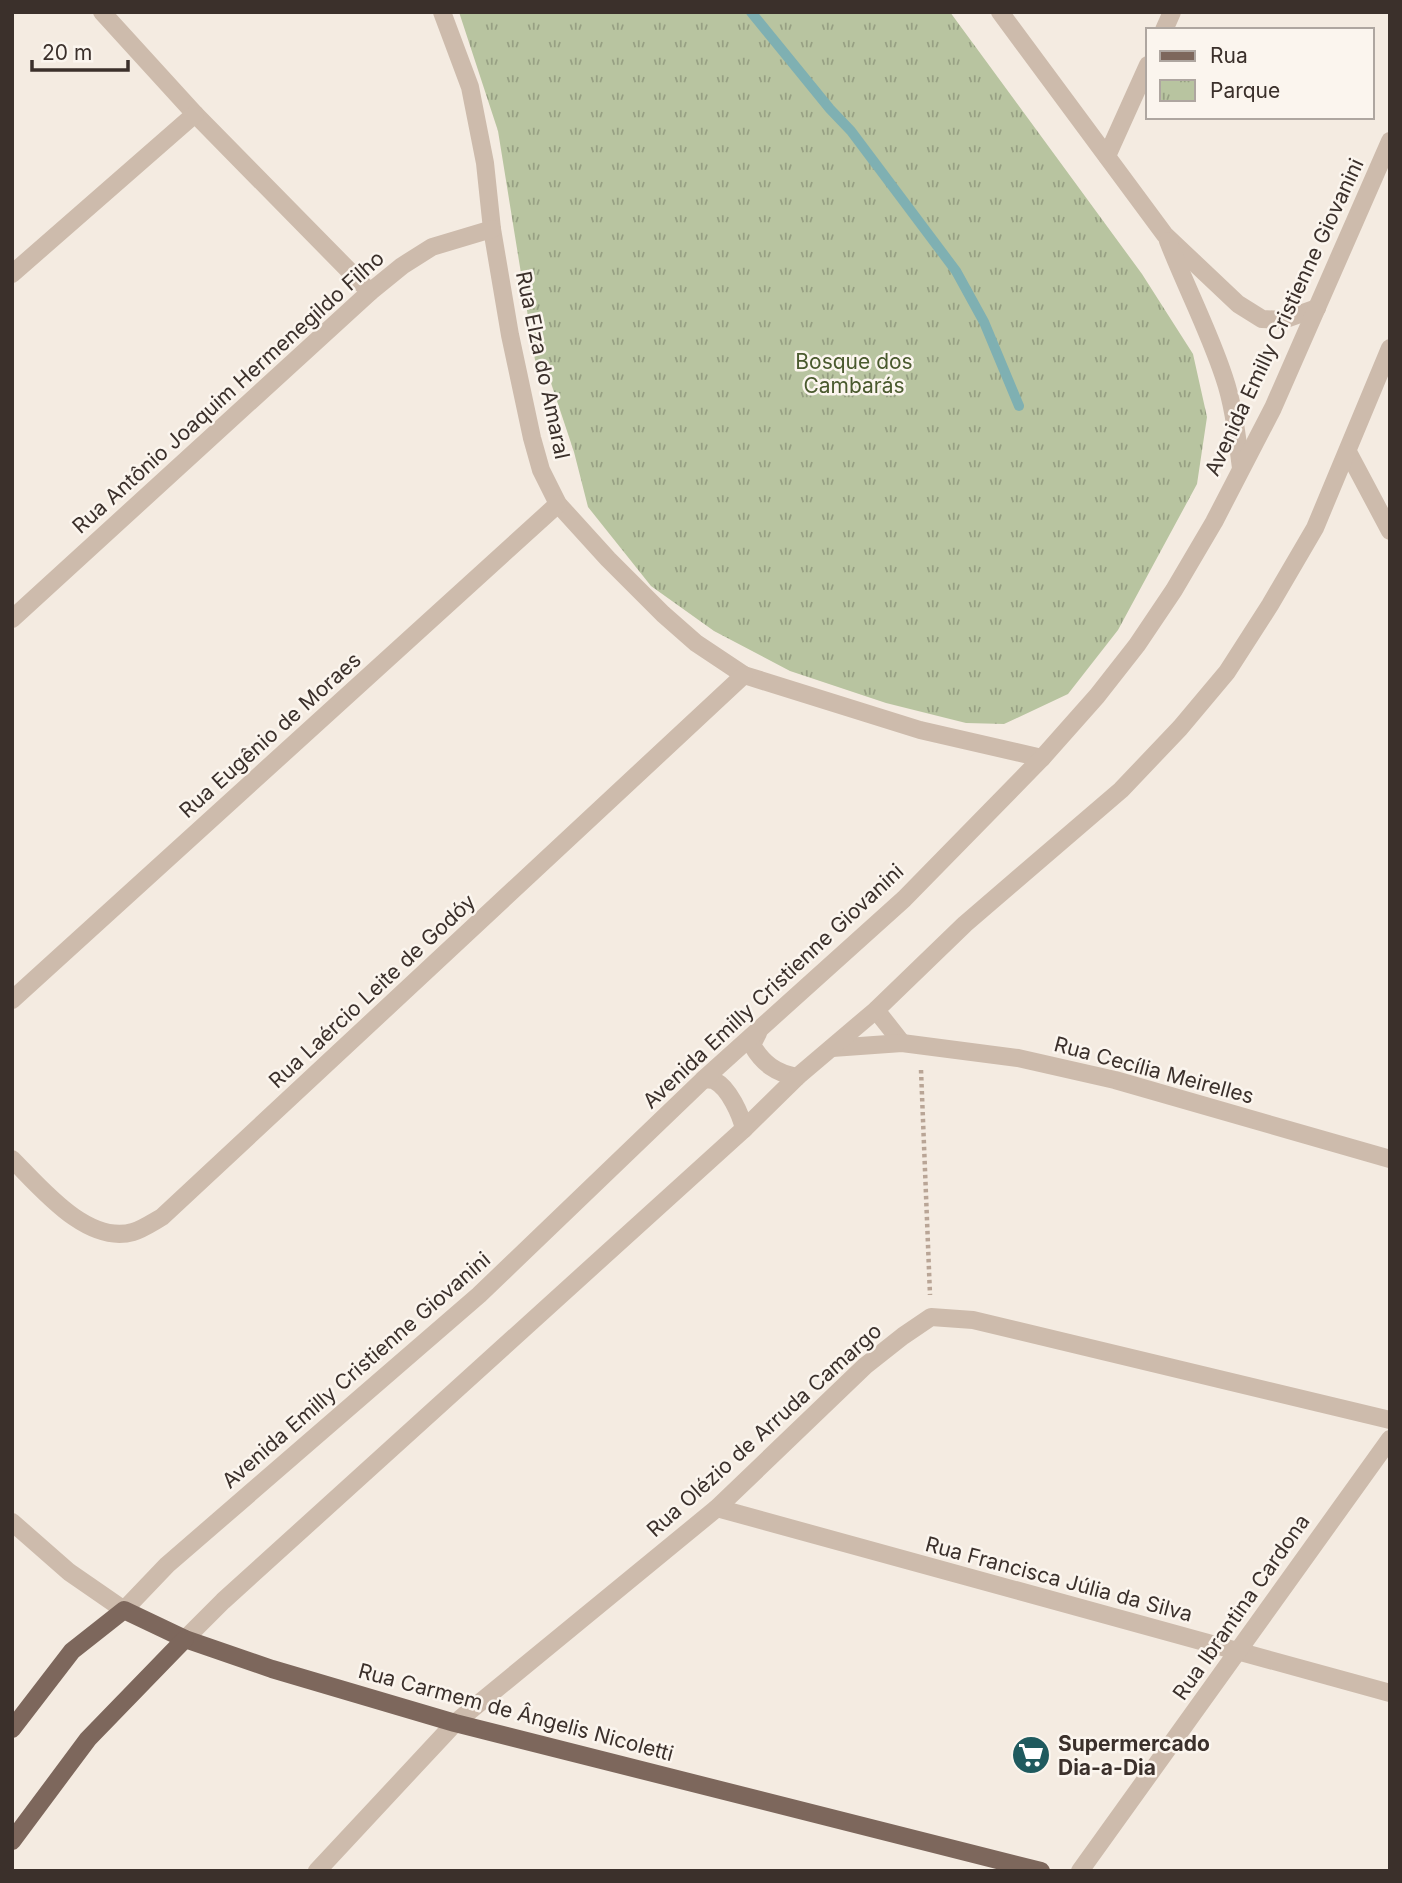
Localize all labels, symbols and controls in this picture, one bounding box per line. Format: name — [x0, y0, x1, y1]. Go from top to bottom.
scale bar — [32, 28, 128, 72]
legend — [1146, 28, 1374, 119]
text: 20 m — [42, 40, 92, 65]
text: Rua — [1210, 43, 1248, 68]
text: Parque — [1210, 78, 1280, 103]
street label: Avenida Emilly Cristienne Giovanini — [1199, 154, 1369, 480]
street label: Rua Antônio Joaquim Hermenegildo Filho — [67, 245, 389, 539]
street label: Rua Elza do Amaral — [511, 269, 575, 461]
park label: Bosque dos Cambarás — [795, 349, 913, 398]
street label: Rua Eugênio de Moraes — [174, 647, 366, 823]
street label: Avenida Emilly Cristienne Giovanini — [638, 858, 908, 1114]
street label: Rua Laércio Leite de Godóy — [264, 889, 480, 1093]
street label: Rua Cecília Meirelles — [1051, 1031, 1257, 1109]
street label: Avenida Emilly Cristienne Giovanini — [217, 1247, 495, 1493]
street label: Rua Olézio de Arruda Camargo — [642, 1318, 886, 1542]
street label: Rua Ibrantina Cardona — [1167, 1509, 1315, 1705]
street label: Rua Francisca Júlia da Silva — [923, 1531, 1195, 1627]
street label: Rua Carmem de Ângelis Nicoletti — [356, 1657, 677, 1766]
place label: Supermercado Dia-a-Dia — [1058, 1731, 1210, 1780]
supermarket icon: Supermercado Dia-a-Dia — [1010, 1734, 1052, 1776]

